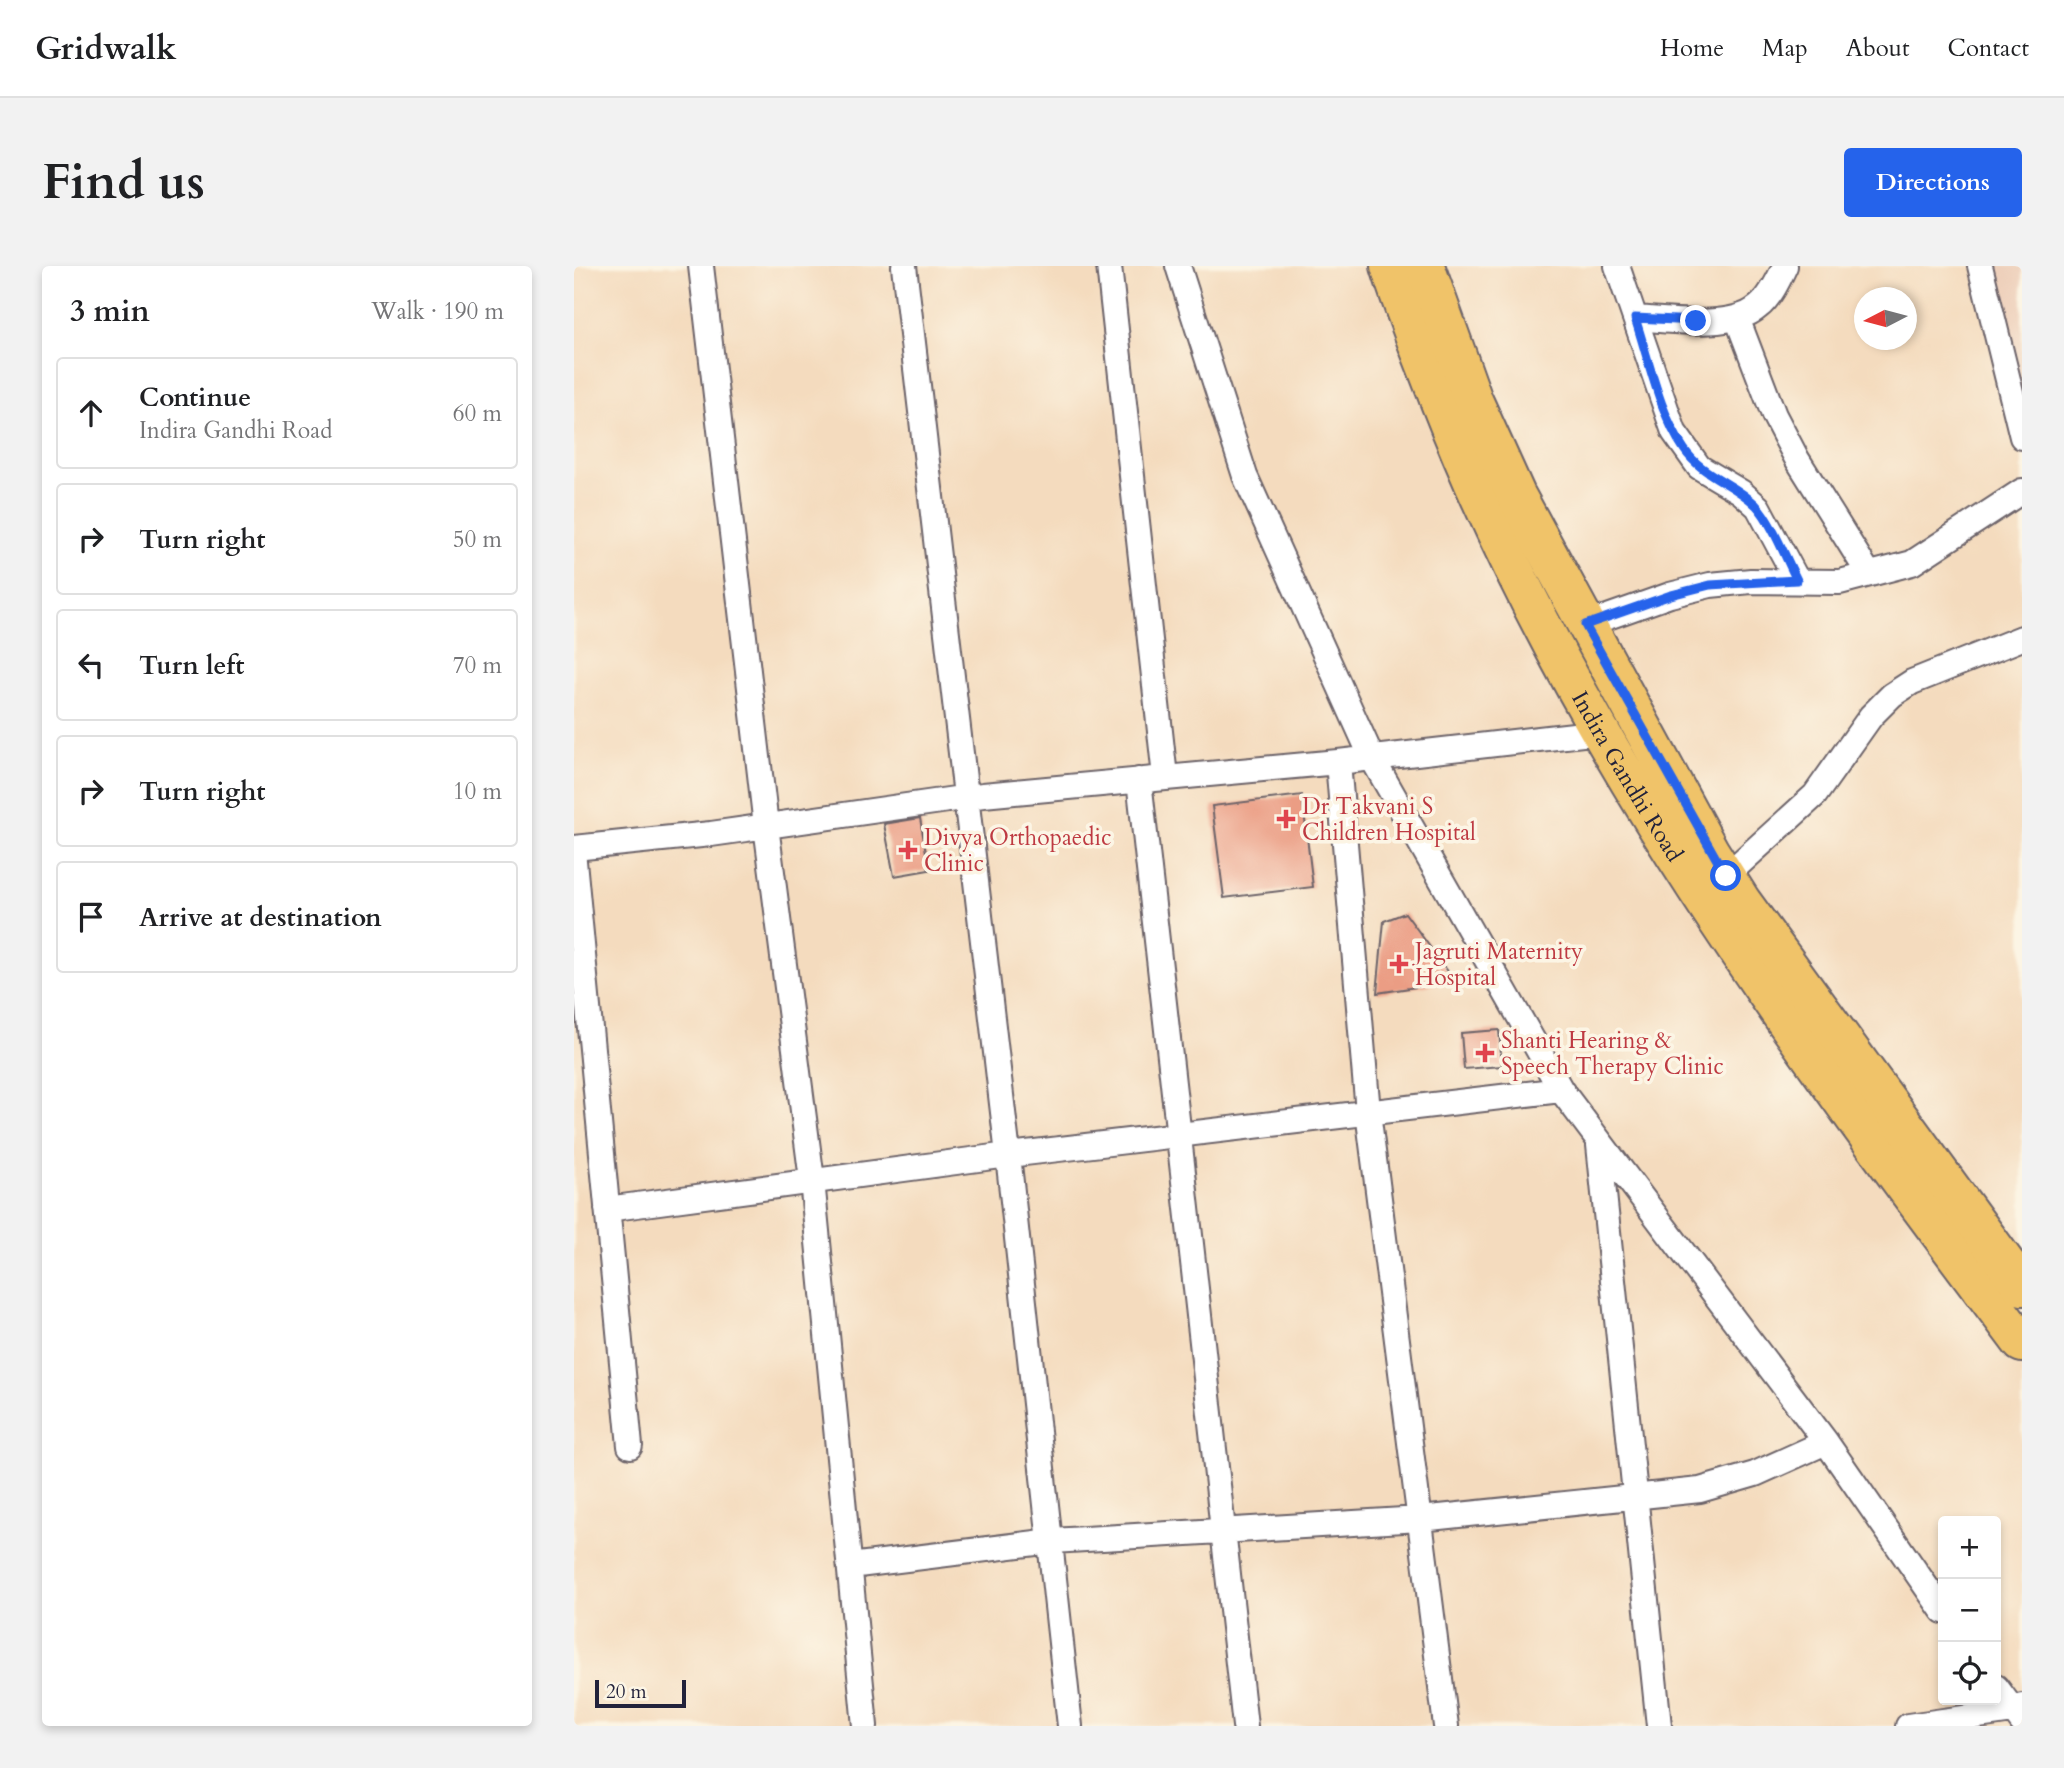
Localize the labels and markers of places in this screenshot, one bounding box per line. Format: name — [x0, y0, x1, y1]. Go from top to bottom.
place label: Dr Takvani S Children Hospital — [1302, 791, 1476, 848]
marker: Dr Takvani S Children Hospital — [1276, 809, 1296, 829]
place label: Divya Orthopaedic Clinic — [924, 822, 1111, 879]
marker: Divya Orthopaedic Clinic — [898, 840, 918, 860]
place label: Jagruti Maternity Hospital — [1412, 936, 1583, 993]
marker: Jagruti Maternity Hospital — [1389, 954, 1409, 974]
place label: Shanti Hearing & Speech Therapy Clinic — [1501, 1025, 1724, 1082]
marker: Shanti Hearing & Speech Therapy Clinic — [1475, 1043, 1495, 1063]

